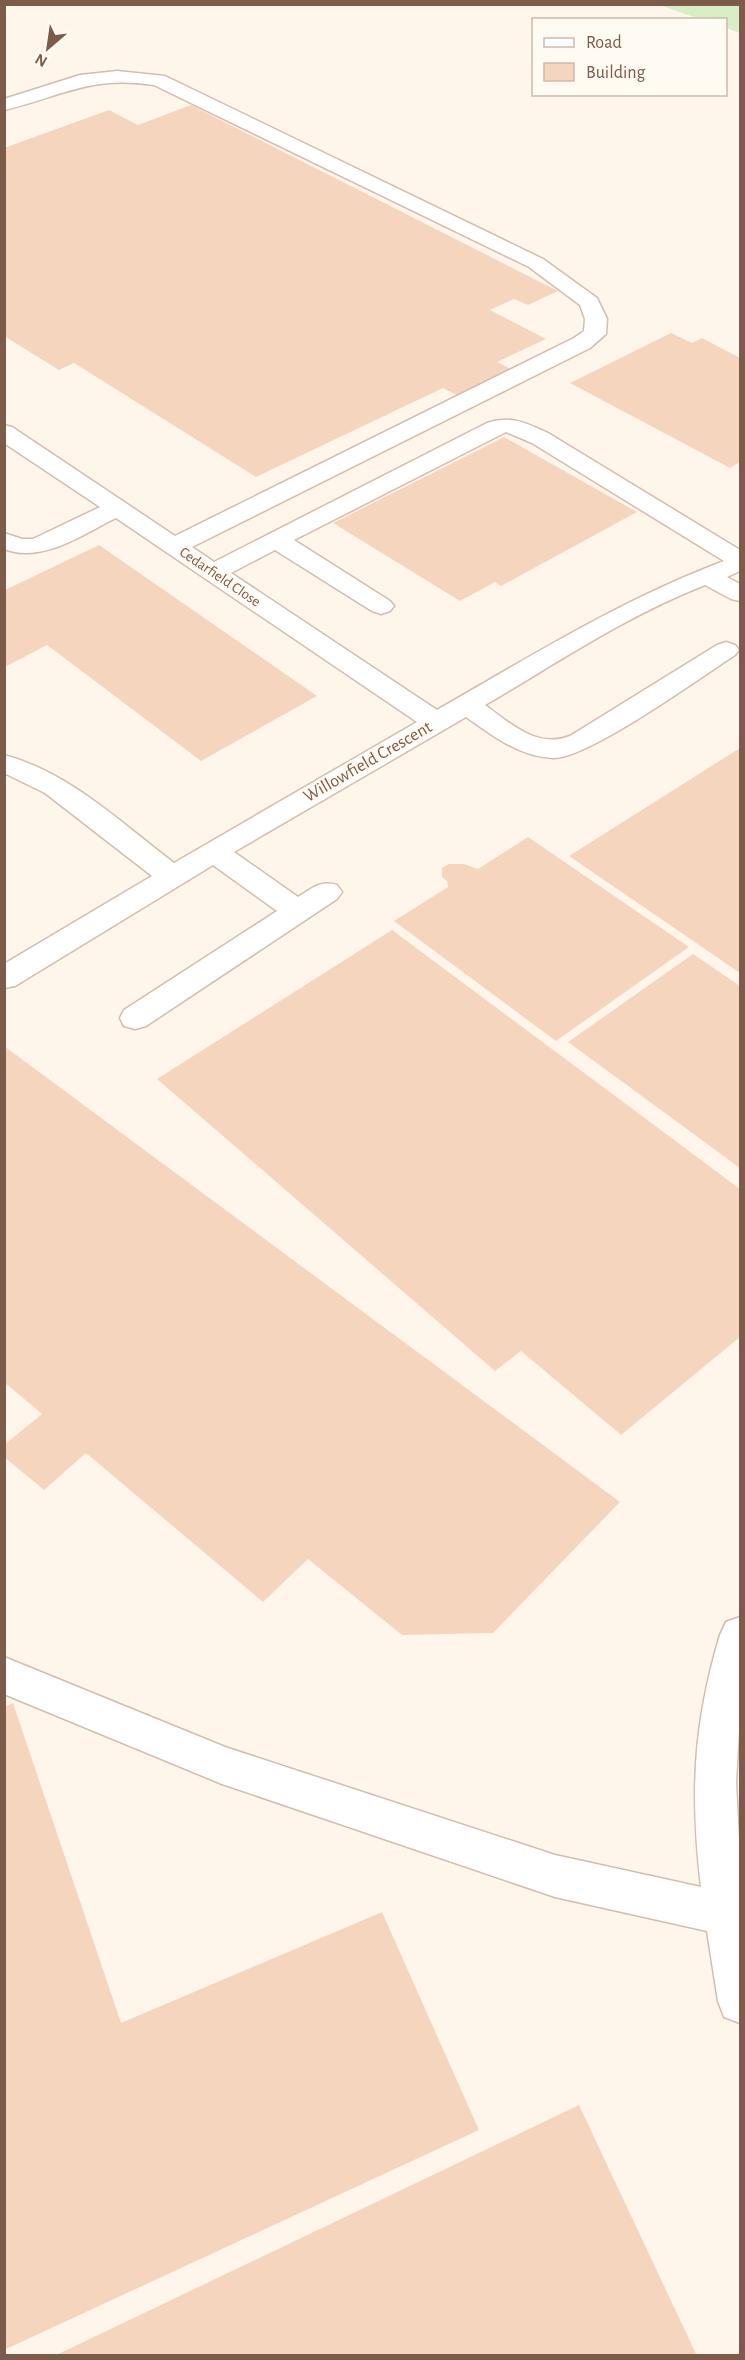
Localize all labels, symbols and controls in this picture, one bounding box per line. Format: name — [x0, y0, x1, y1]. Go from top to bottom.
north arrow — [18, 18, 78, 78]
legend — [532, 18, 727, 96]
text: Road — [586, 34, 622, 52]
text: N — [32, 51, 50, 70]
text: Building — [586, 64, 646, 82]
street label: Cedarfield Close — [177, 544, 263, 610]
street label: Willowfield Crescent — [301, 718, 436, 806]

